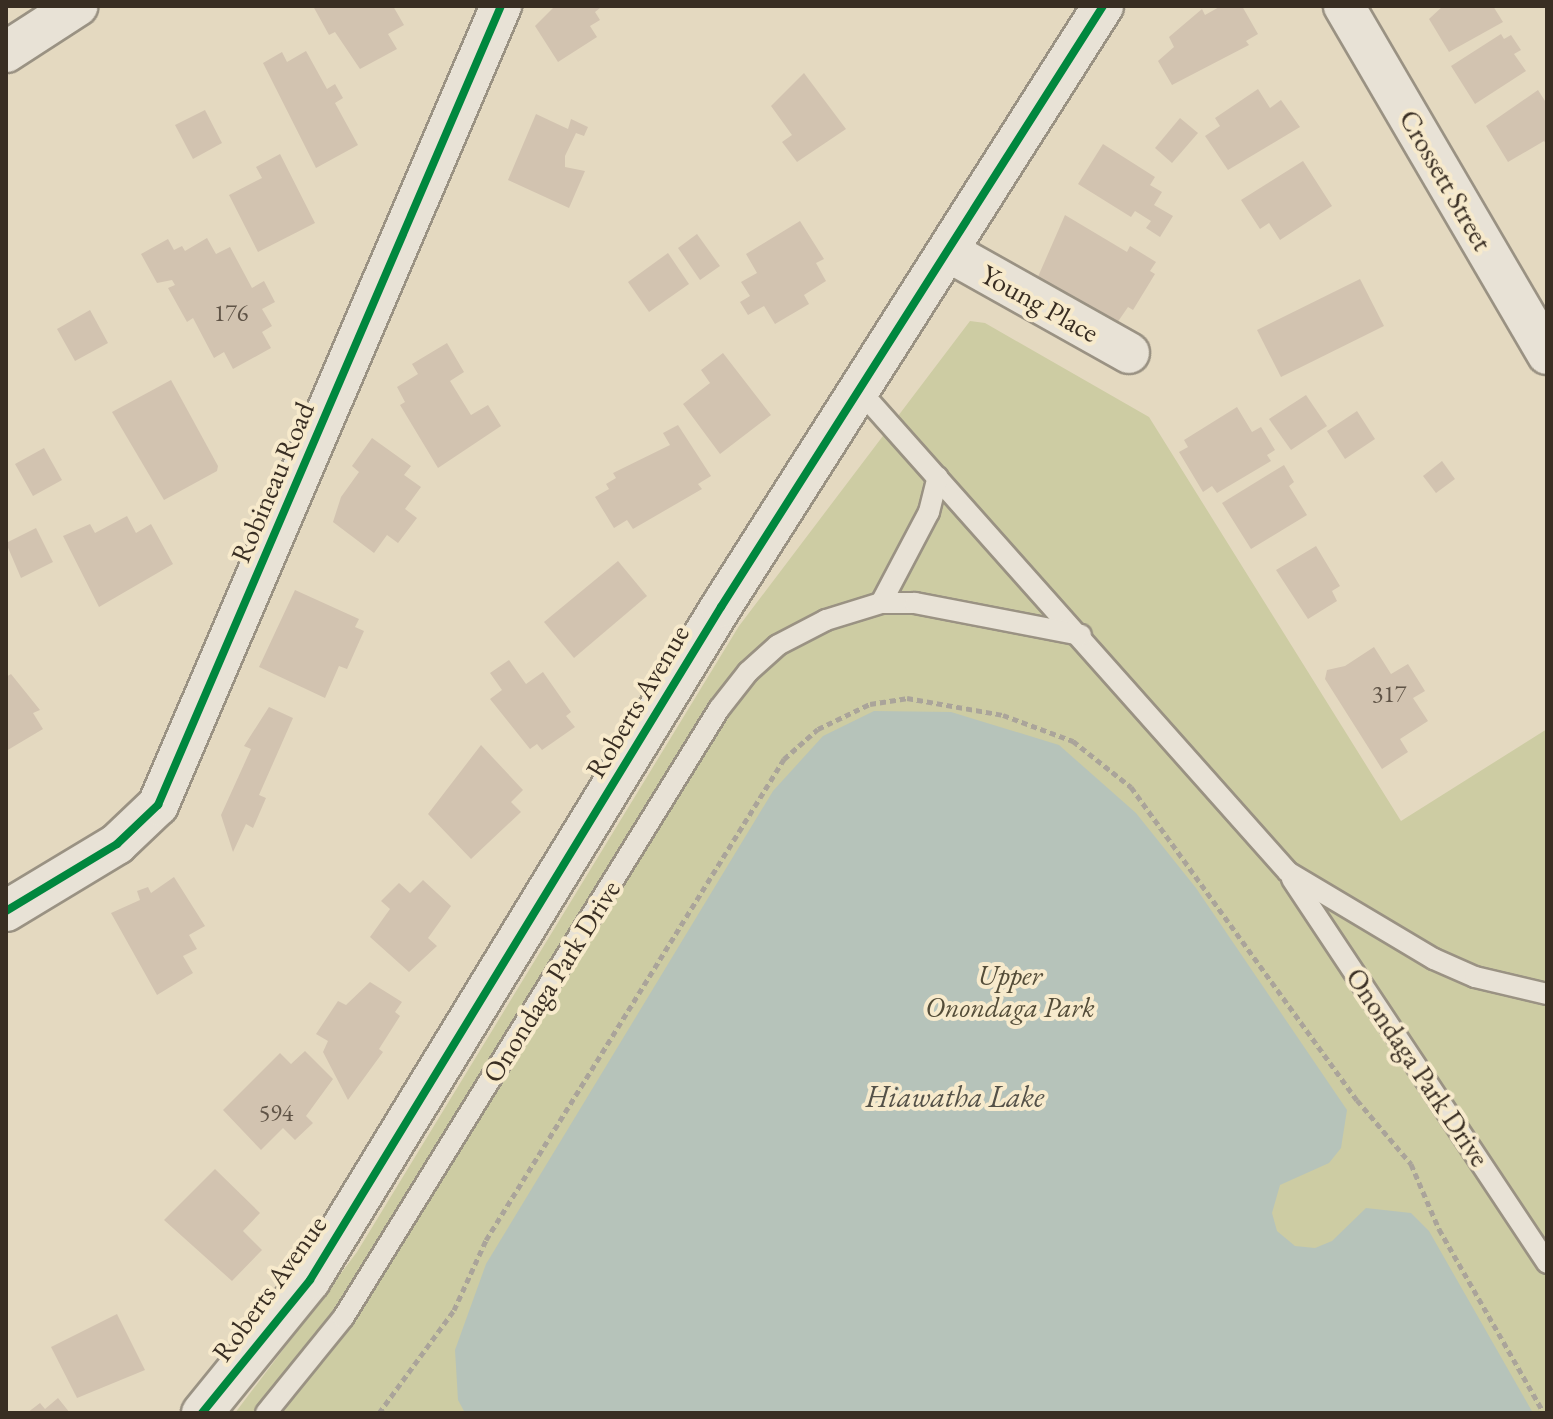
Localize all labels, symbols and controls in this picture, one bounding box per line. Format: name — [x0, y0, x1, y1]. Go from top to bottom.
street label: Crossett Street — [1392, 104, 1500, 256]
street label: Young Place — [975, 257, 1105, 349]
house number: 176 — [214, 299, 248, 327]
street label: Robineau Road — [223, 397, 321, 567]
street label: Roberts Avenue — [578, 618, 696, 784]
house number: 317 — [1372, 680, 1406, 708]
street label: Onondaga Park Drive — [475, 874, 627, 1088]
park label: Upper Onondaga Park — [925, 958, 1095, 1024]
street label: Onondaga Park Drive — [1339, 961, 1497, 1173]
water label: Hiawatha Lake — [866, 1079, 1044, 1115]
house number: 594 — [259, 1099, 293, 1127]
street label: Roberts Avenue — [205, 1208, 333, 1368]

